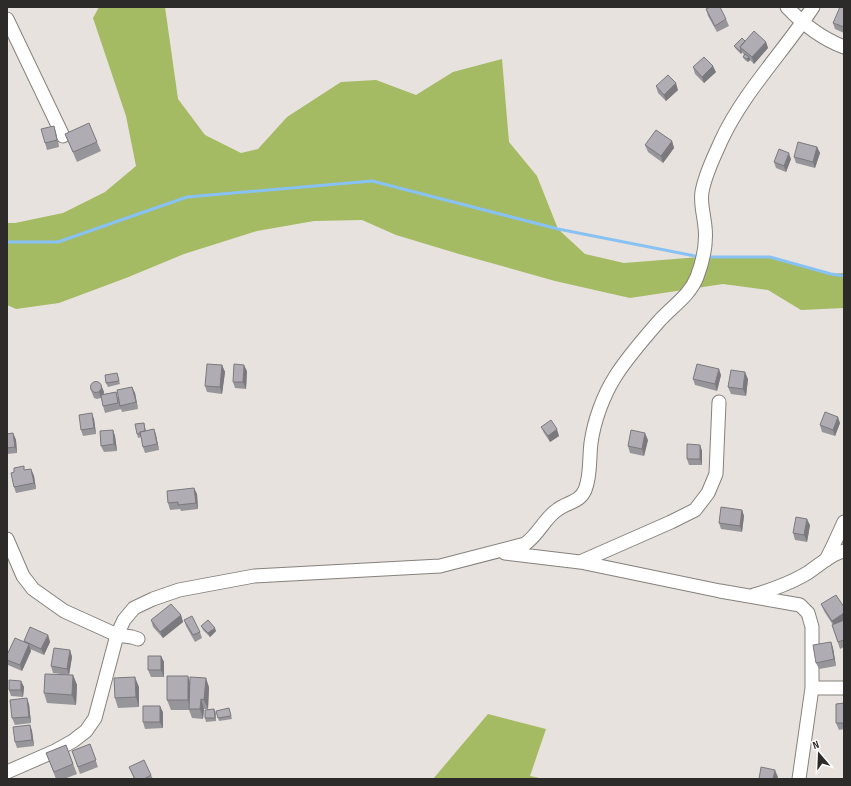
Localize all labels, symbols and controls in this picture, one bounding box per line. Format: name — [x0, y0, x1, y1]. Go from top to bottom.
north arrow — [799, 734, 839, 774]
text: N — [811, 738, 821, 752]

